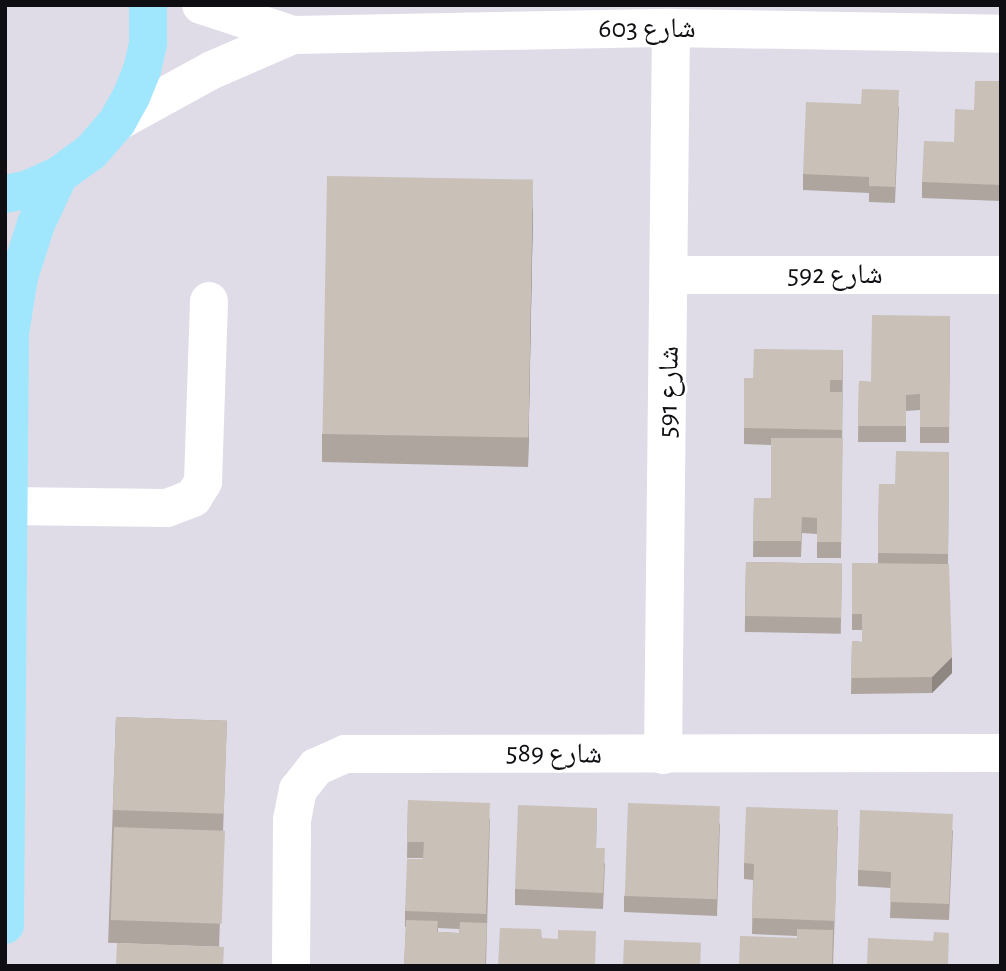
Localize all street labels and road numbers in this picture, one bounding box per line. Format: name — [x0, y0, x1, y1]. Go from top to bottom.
street label: شارع 603 — [598, 12, 696, 46]
street label: شارع 592 — [787, 258, 883, 292]
street label: شارع 591 — [651, 346, 687, 438]
street label: شارع 589 — [506, 736, 602, 772]

